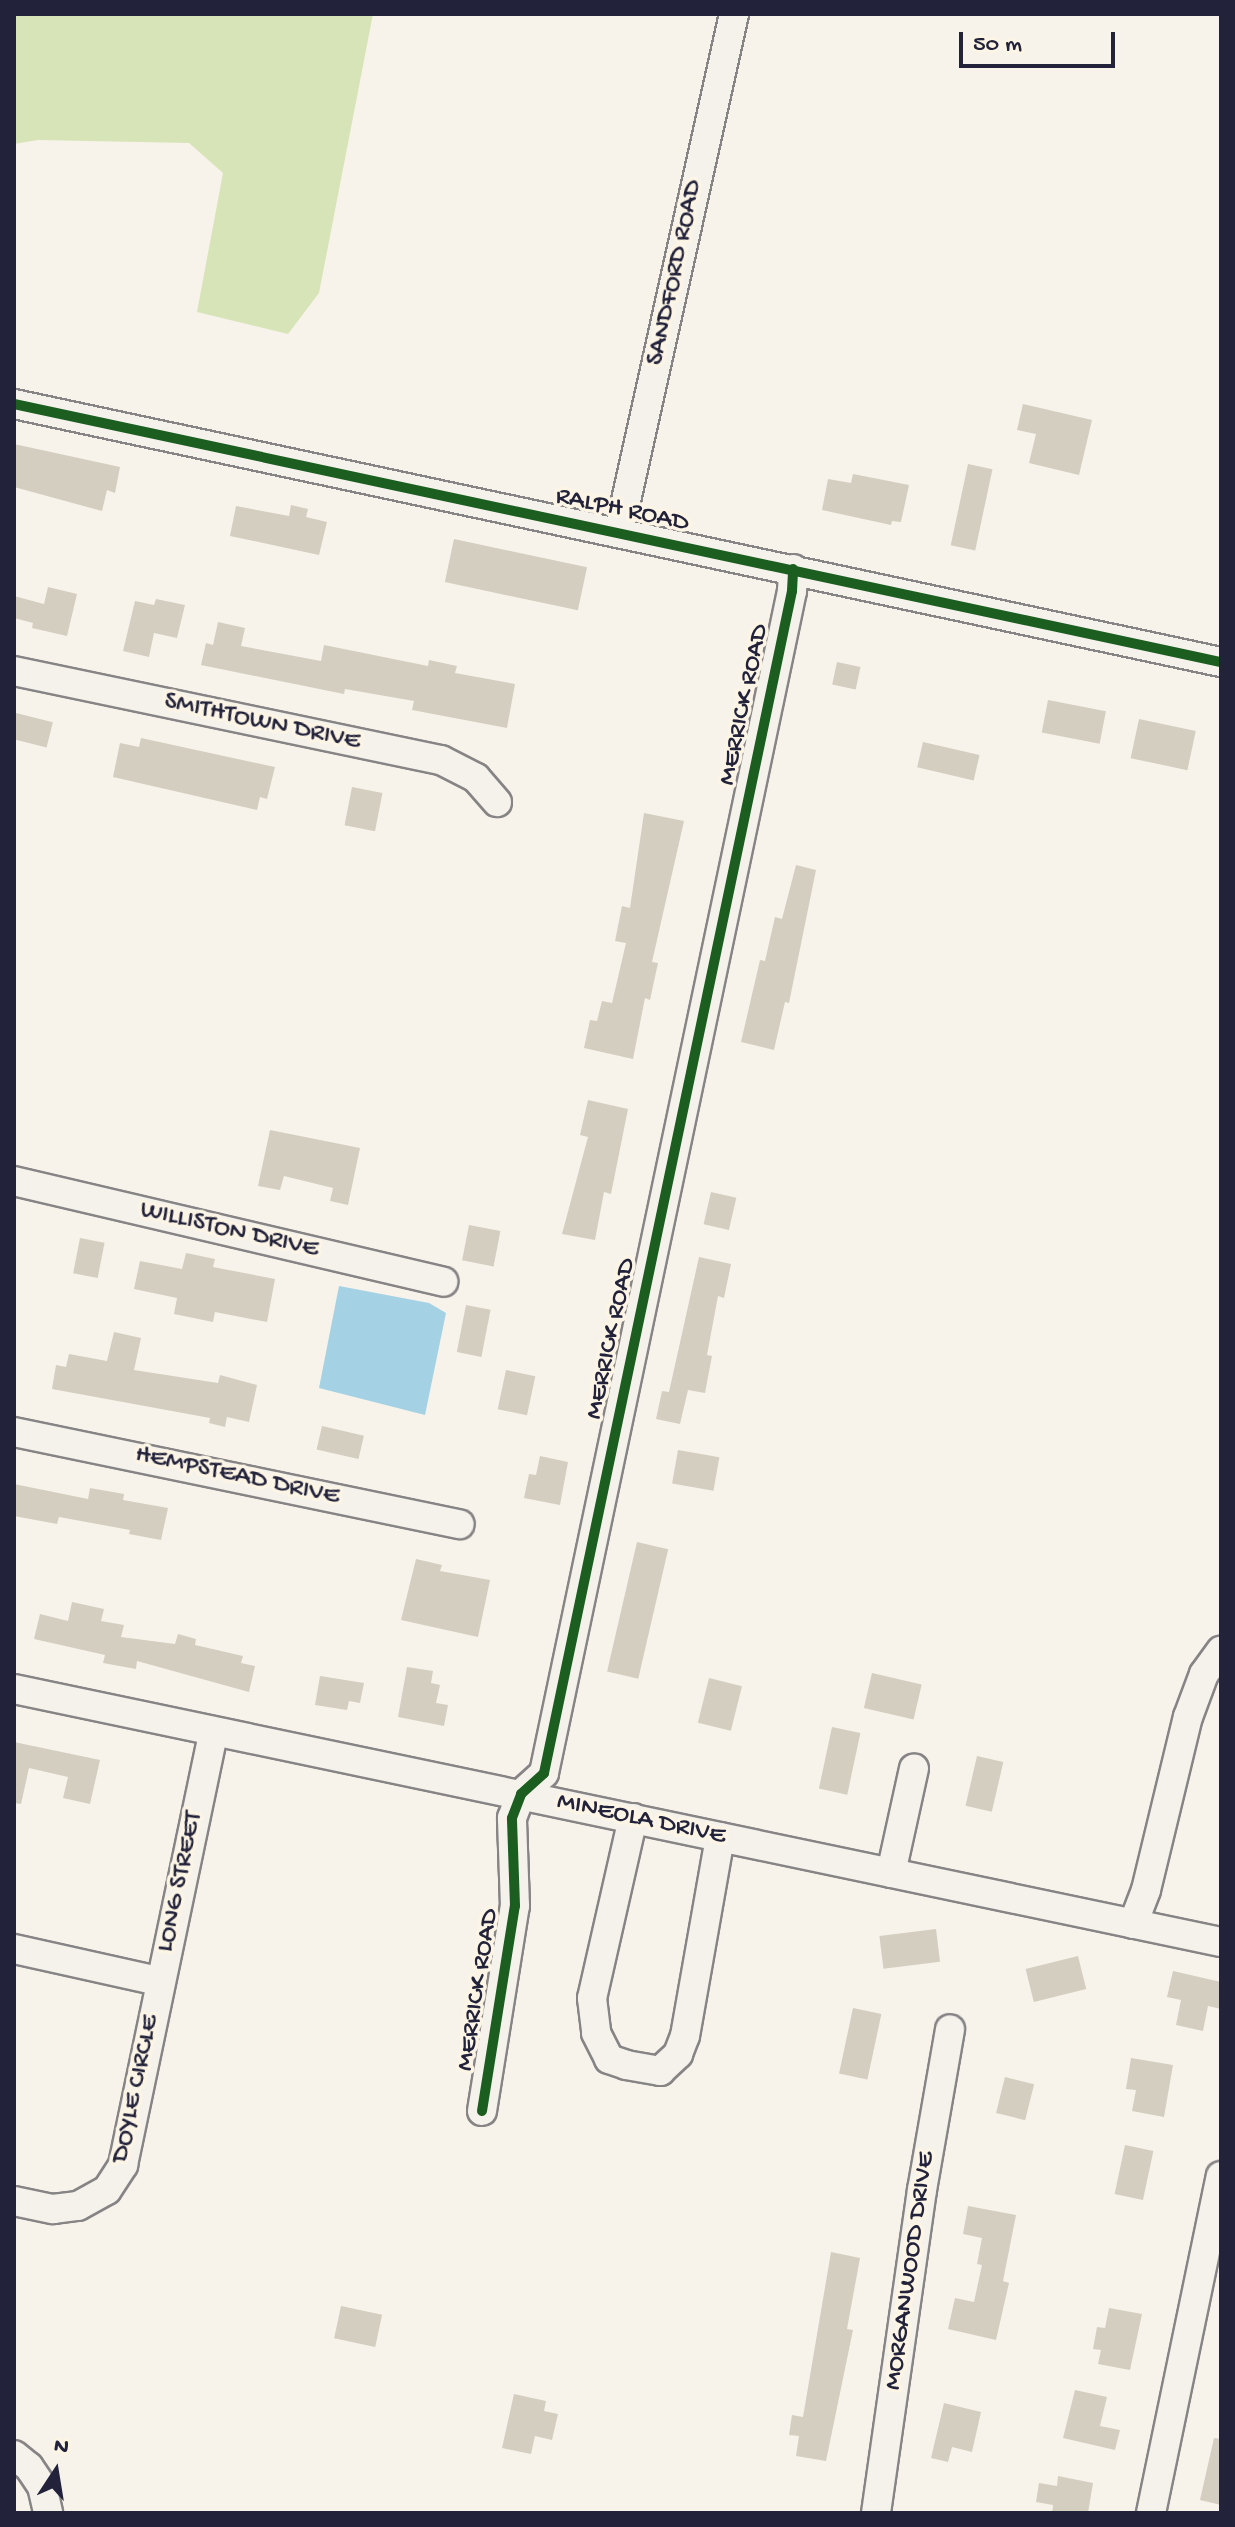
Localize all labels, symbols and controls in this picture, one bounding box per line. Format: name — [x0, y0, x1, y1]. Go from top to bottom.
scale bar — [963, 16, 1119, 66]
text: 50 m — [973, 31, 1022, 60]
street label: SANDFORD ROAD — [641, 178, 711, 368]
street label: RALPH ROAD — [553, 482, 691, 540]
street label: MERRICK ROAD — [713, 622, 777, 788]
street label: SMITHTOWN DRIVE — [161, 687, 363, 759]
street label: WILLISTON DRIVE — [137, 1195, 321, 1267]
street label: MERRICK ROAD — [580, 1256, 644, 1422]
street label: HEMPSTEAD DRIVE — [132, 1440, 342, 1514]
street label: MINEOLA DRIVE — [554, 1787, 728, 1853]
street label: LONG STREET — [151, 1809, 211, 1955]
street label: MERRICK ROAD — [451, 1907, 507, 2073]
street label: DOYLE CIRCLE — [106, 2012, 168, 2166]
street label: MORGANWOOD DRIVE — [879, 2150, 943, 2392]
north arrow — [16, 2431, 96, 2511]
text: N — [51, 2433, 71, 2462]

